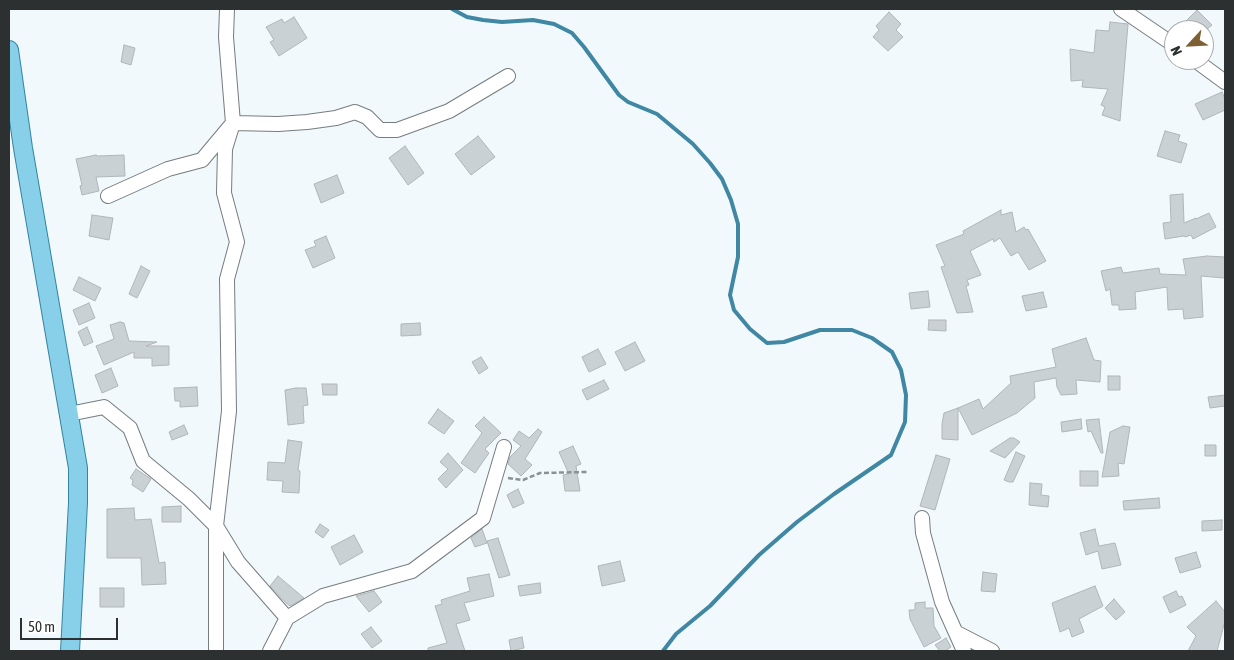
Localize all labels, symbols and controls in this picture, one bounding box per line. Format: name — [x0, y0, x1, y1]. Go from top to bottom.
north arrow — [1164, 20, 1214, 70]
text: N — [1167, 44, 1185, 58]
scale bar — [22, 608, 120, 640]
text: 50 m — [28, 618, 55, 635]

